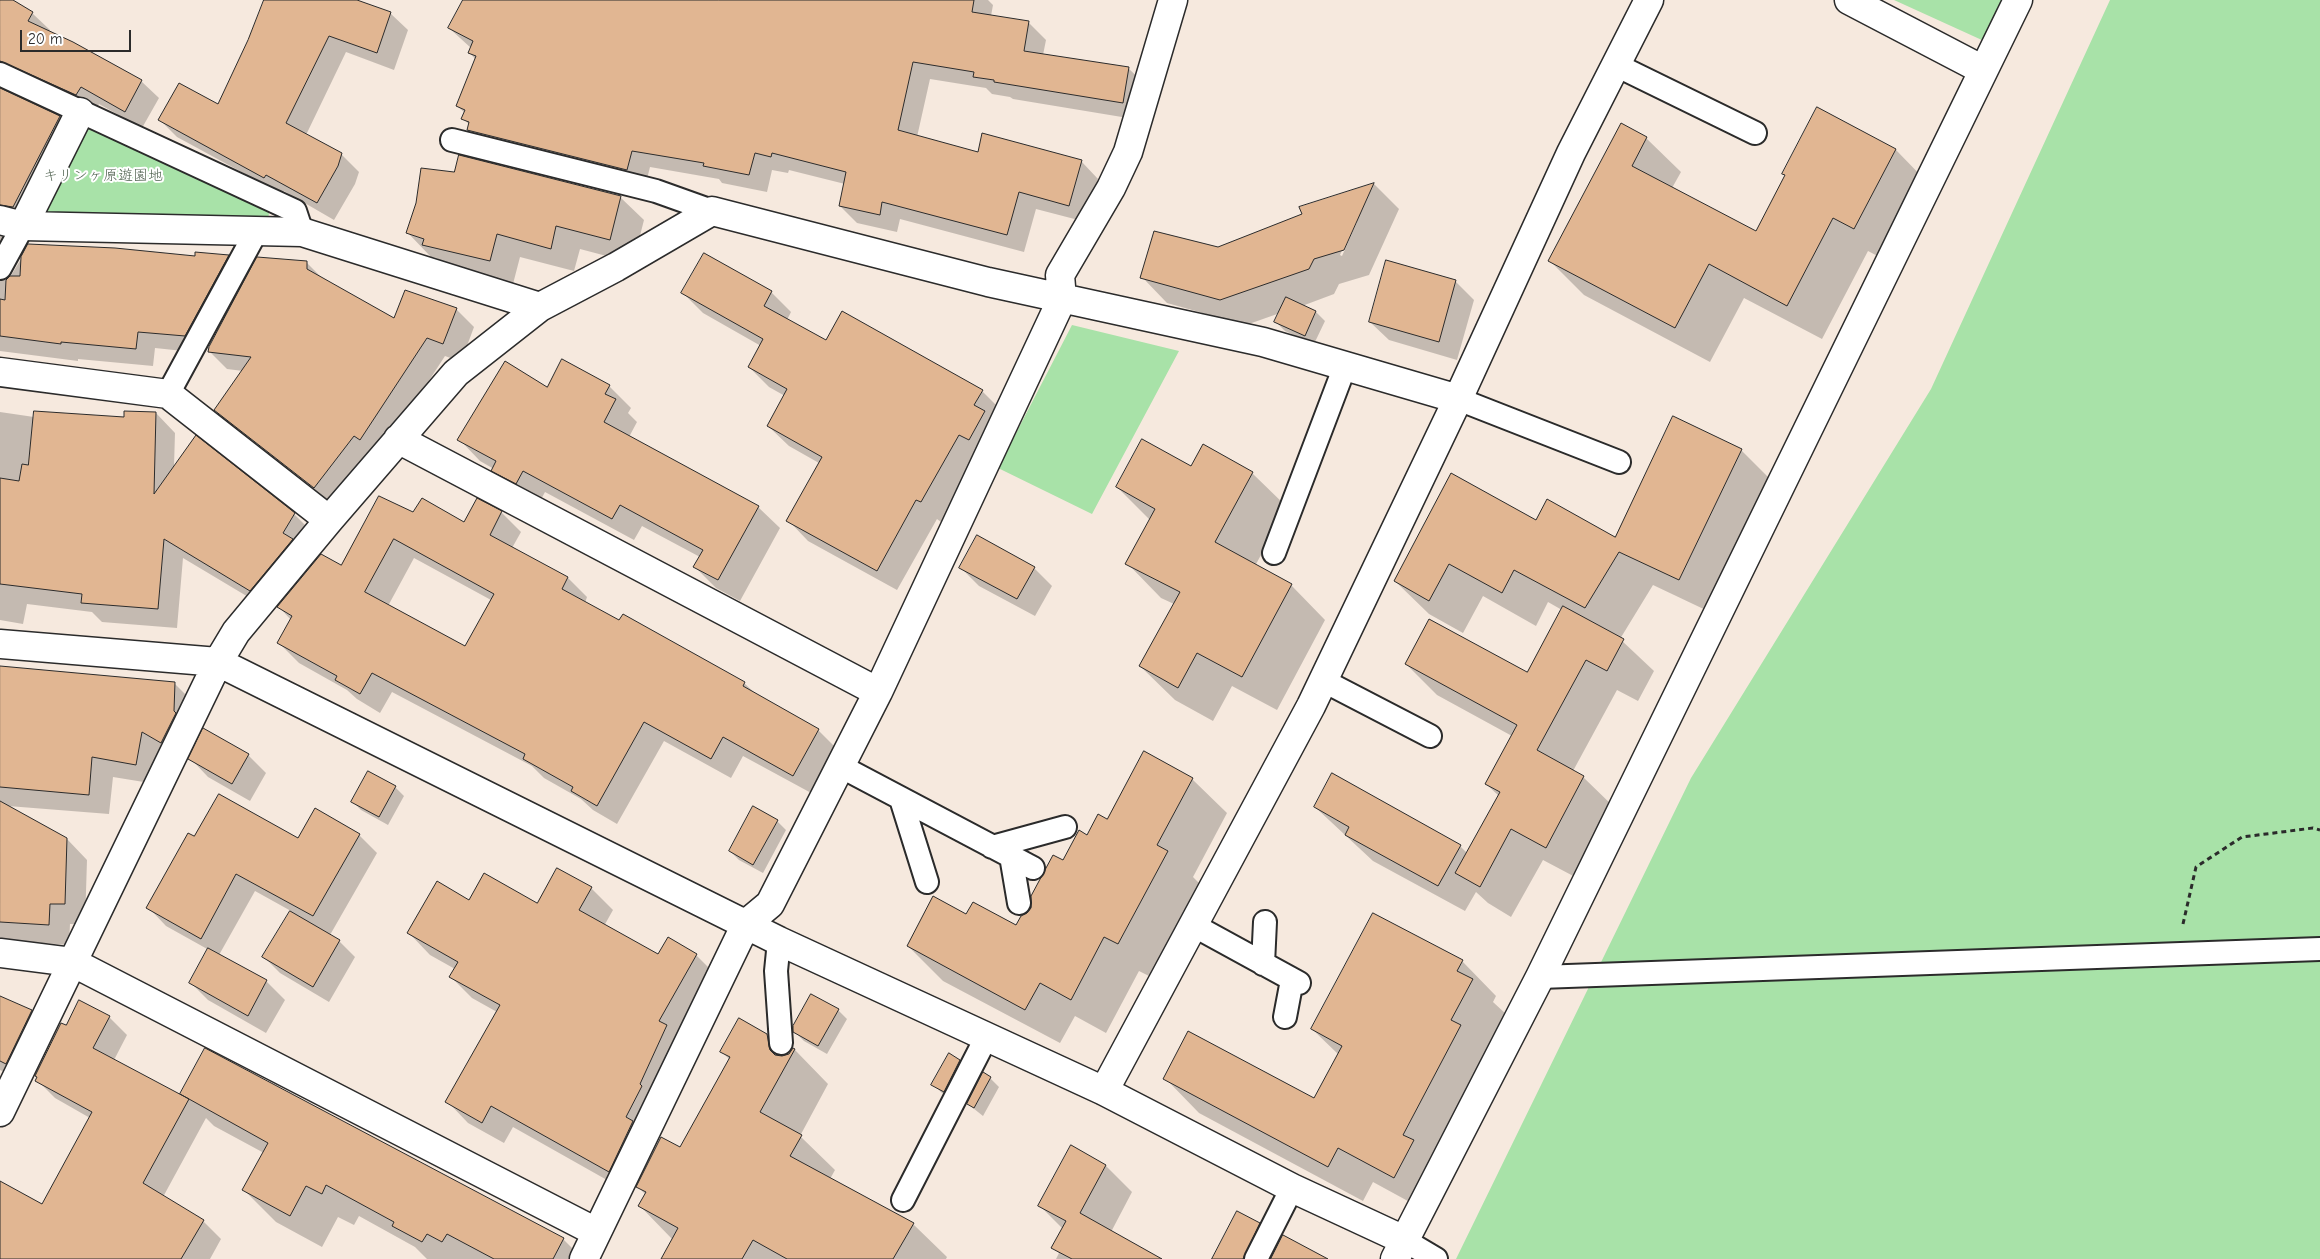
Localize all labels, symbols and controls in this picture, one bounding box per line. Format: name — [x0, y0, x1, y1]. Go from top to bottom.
scale bar — [22, 20, 134, 52]
text: 20 m — [28, 30, 62, 48]
park label: キリンヶ原遊園地 — [43, 167, 163, 185]

